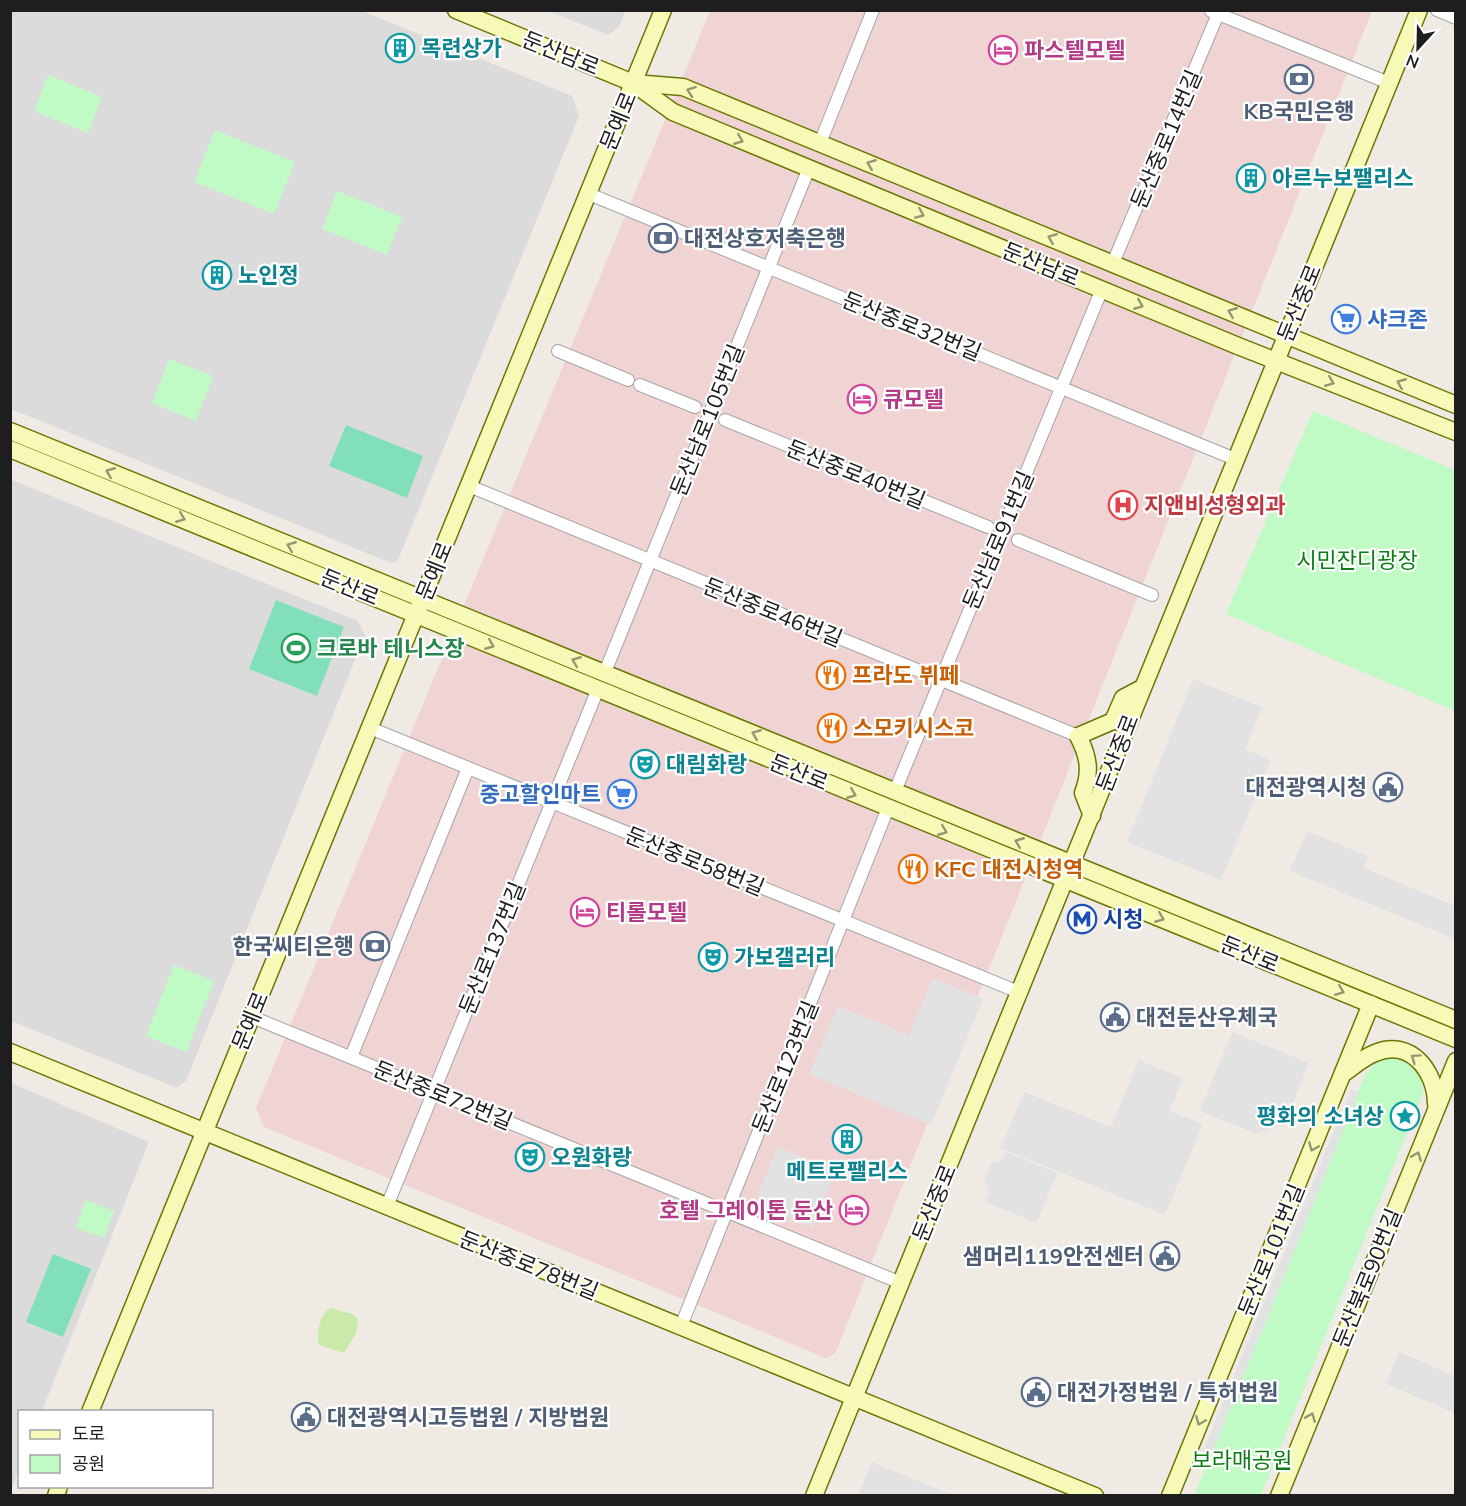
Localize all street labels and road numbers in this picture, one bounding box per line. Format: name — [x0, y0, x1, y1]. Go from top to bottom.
street label: 둔산남로 — [518, 25, 604, 81]
street label: 둔산중로14번길 — [1124, 65, 1208, 213]
street label: 문예로 — [594, 88, 642, 154]
street label: 둔산남로 — [998, 236, 1084, 292]
street label: 둔산중로 — [1271, 260, 1327, 346]
street label: 둔산중로32번길 — [838, 285, 986, 367]
street label: 둔산남로105번길 — [664, 340, 750, 500]
street label: 둔산중로40번길 — [782, 433, 930, 515]
street label: 둔산남로91번길 — [956, 466, 1040, 614]
street label: 문예로 — [410, 538, 458, 604]
street label: 둔산로 — [317, 563, 383, 611]
street label: 둔산중로46번길 — [699, 571, 847, 653]
street label: 둔산중로 — [1089, 710, 1145, 796]
street label: 둔산로 — [766, 748, 832, 796]
street label: 둔산중로58번길 — [621, 820, 769, 902]
street label: 둔산로137번길 — [453, 877, 531, 1019]
street label: 둔산로 — [1217, 930, 1283, 978]
street label: 문예로 — [226, 988, 274, 1054]
street label: 둔산로123번길 — [746, 996, 824, 1138]
street label: 둔산중로72번길 — [369, 1054, 517, 1136]
street label: 둔산중로 — [906, 1160, 962, 1246]
street label: 둔산로101번길 — [1232, 1179, 1310, 1321]
street label: 둔산북로90번길 — [1326, 1204, 1408, 1352]
street label: 둔산중로78번길 — [455, 1224, 603, 1306]

